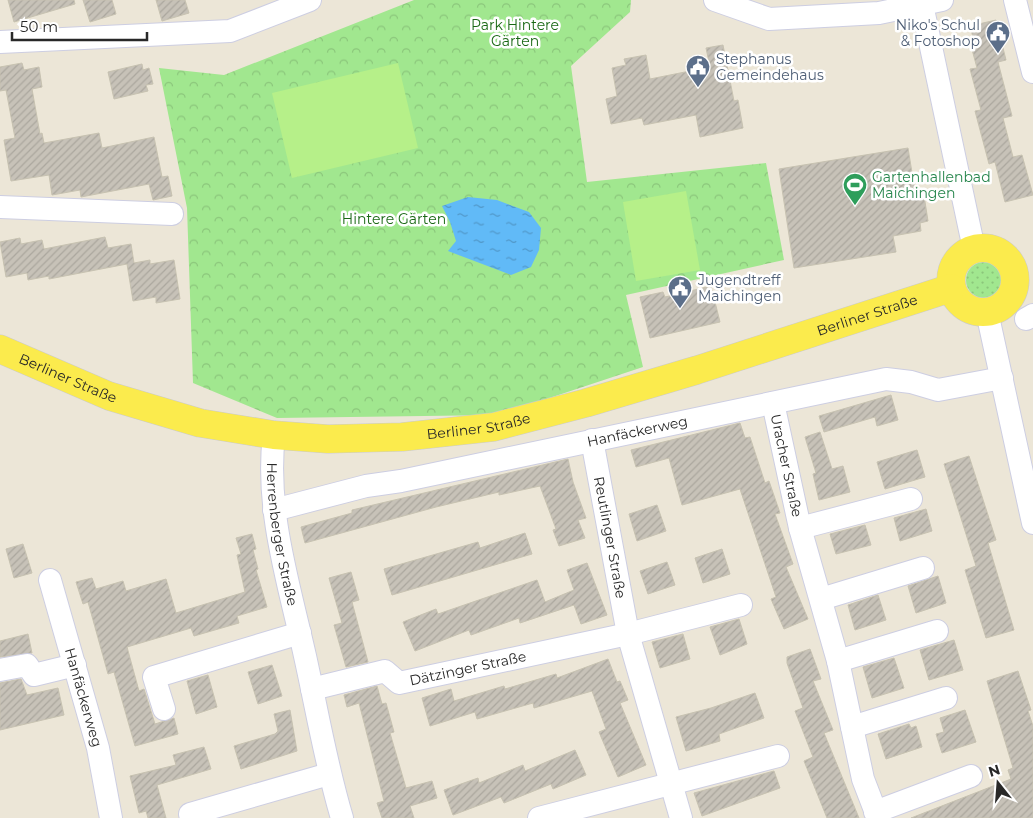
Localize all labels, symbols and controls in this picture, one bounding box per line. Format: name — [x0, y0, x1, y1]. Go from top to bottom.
scale bar — [12, 10, 148, 42]
park label: Park Hintere Gärten — [471, 16, 559, 50]
place label: Niko's Schul & Fotoshop — [896, 16, 980, 50]
text: 50 m — [20, 17, 58, 36]
public building icon: Niko's Schul & Fotoshop — [985, 20, 1011, 54]
place label: Stephanus Gemeindehaus — [716, 50, 824, 84]
public building icon: Stephanus Gemeindehaus — [685, 54, 711, 88]
place label: Gartenhallenbad Maichingen — [872, 168, 991, 202]
sports icon: Gartenhallenbad Maichingen — [842, 172, 868, 206]
park label: Hintere Gärten — [342, 210, 446, 228]
place label: Jugendtreff Maichingen — [697, 271, 782, 305]
public building icon: Jugendtreff Maichingen — [667, 275, 693, 309]
street label: Berliner Straße — [815, 290, 920, 340]
street label: Berliner Straße — [16, 349, 119, 407]
street label: Berliner Straße — [426, 409, 532, 443]
street label: Hanfäckerweg — [585, 412, 689, 451]
street label: Uracher Straße — [767, 412, 806, 519]
street label: Herrenberger Straße — [263, 462, 302, 608]
street label: Reutlinger Straße — [590, 475, 630, 600]
street label: Hanfäckerweg — [61, 646, 106, 749]
street label: Dätzinger Straße — [408, 647, 528, 689]
north arrow — [973, 758, 1023, 808]
text: N — [986, 760, 1002, 781]

